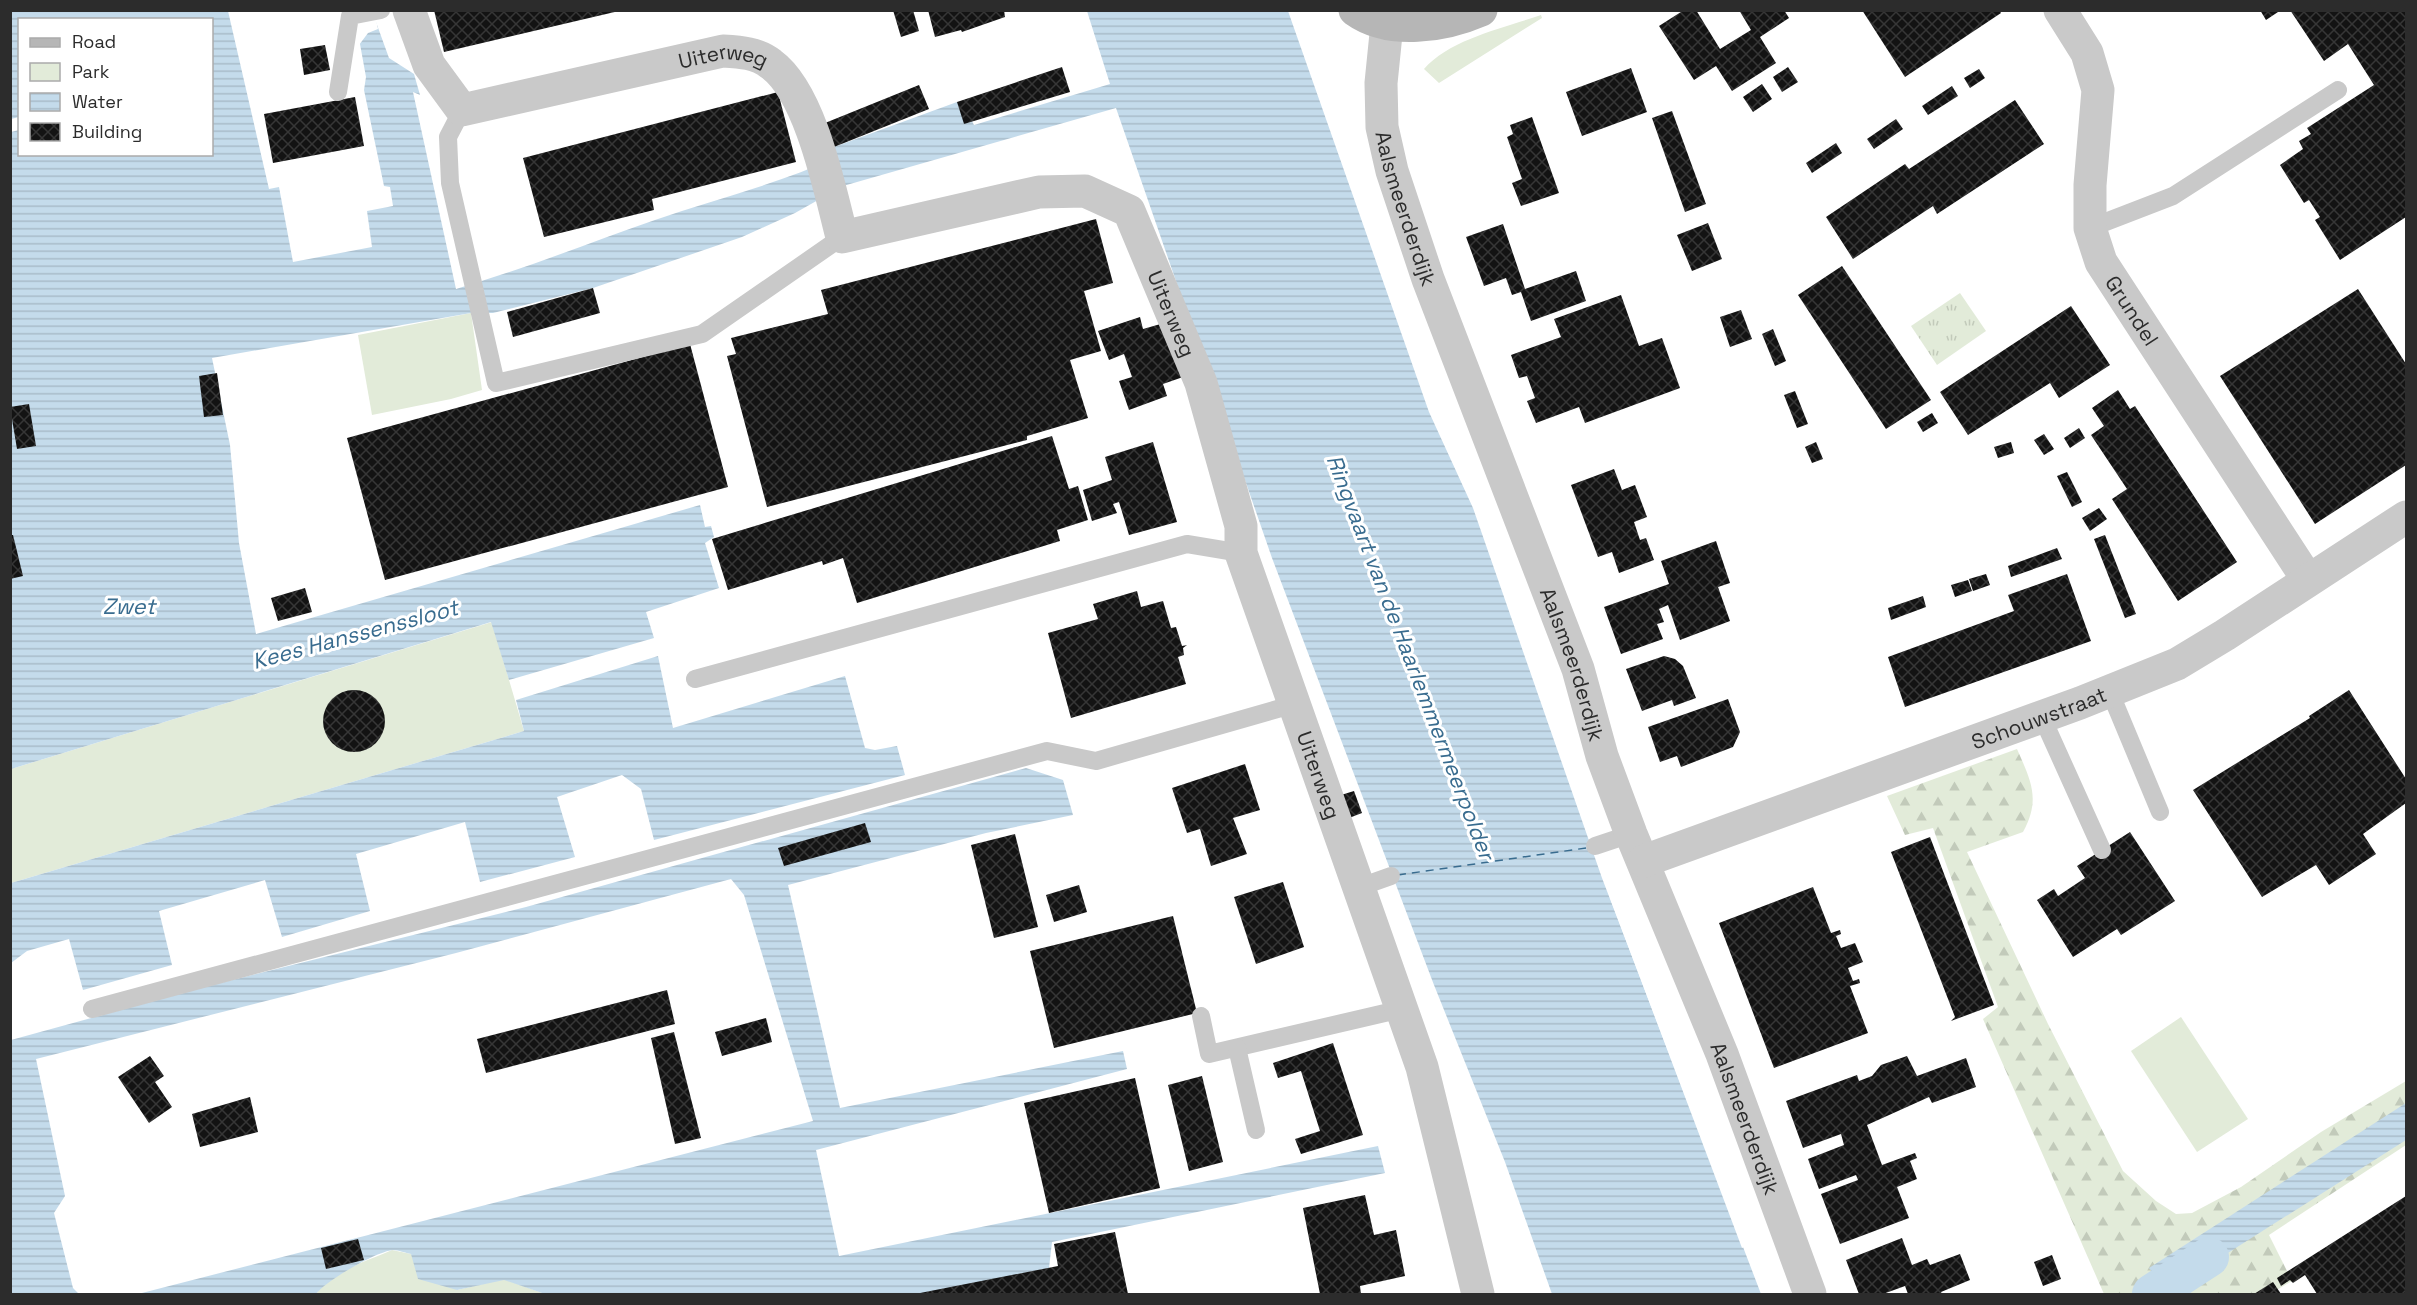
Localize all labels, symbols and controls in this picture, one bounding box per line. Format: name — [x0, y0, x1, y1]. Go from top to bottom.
legend — [18, 18, 213, 156]
text: Road — [72, 30, 116, 53]
street label: Uiterweg — [676, 37, 773, 74]
text: Park — [72, 60, 110, 83]
text: Water — [72, 90, 123, 113]
text: Building — [72, 120, 142, 143]
street label: Aalsmeerderdijk — [1370, 128, 1443, 290]
street label: Uiterweg — [1142, 266, 1202, 361]
street label: Grundel — [2100, 270, 2165, 351]
water label: Ringvaart van de Haarlemmermeerpolder — [1321, 451, 1502, 866]
street label: Aalsmeerderdijk — [1534, 583, 1611, 744]
water label: Zwet — [103, 592, 157, 620]
water label: Kees Hanssenssloot — [249, 593, 463, 675]
street label: Schouwstraat — [1967, 680, 2110, 755]
street label: Uiterweg — [1291, 727, 1347, 822]
street label: Aalsmeerderdijk — [1705, 1038, 1786, 1198]

